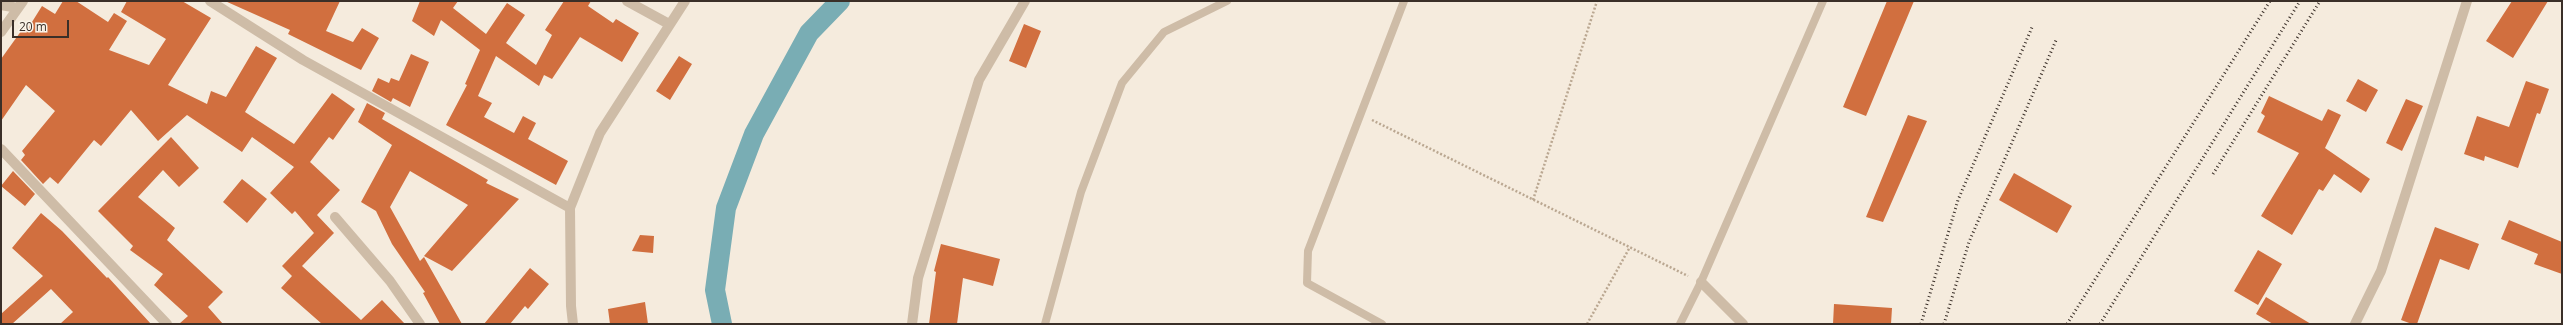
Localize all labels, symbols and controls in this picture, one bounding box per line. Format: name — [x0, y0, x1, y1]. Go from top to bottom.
scale bar — [14, 12, 71, 38]
text: 20 m — [19, 18, 47, 35]

